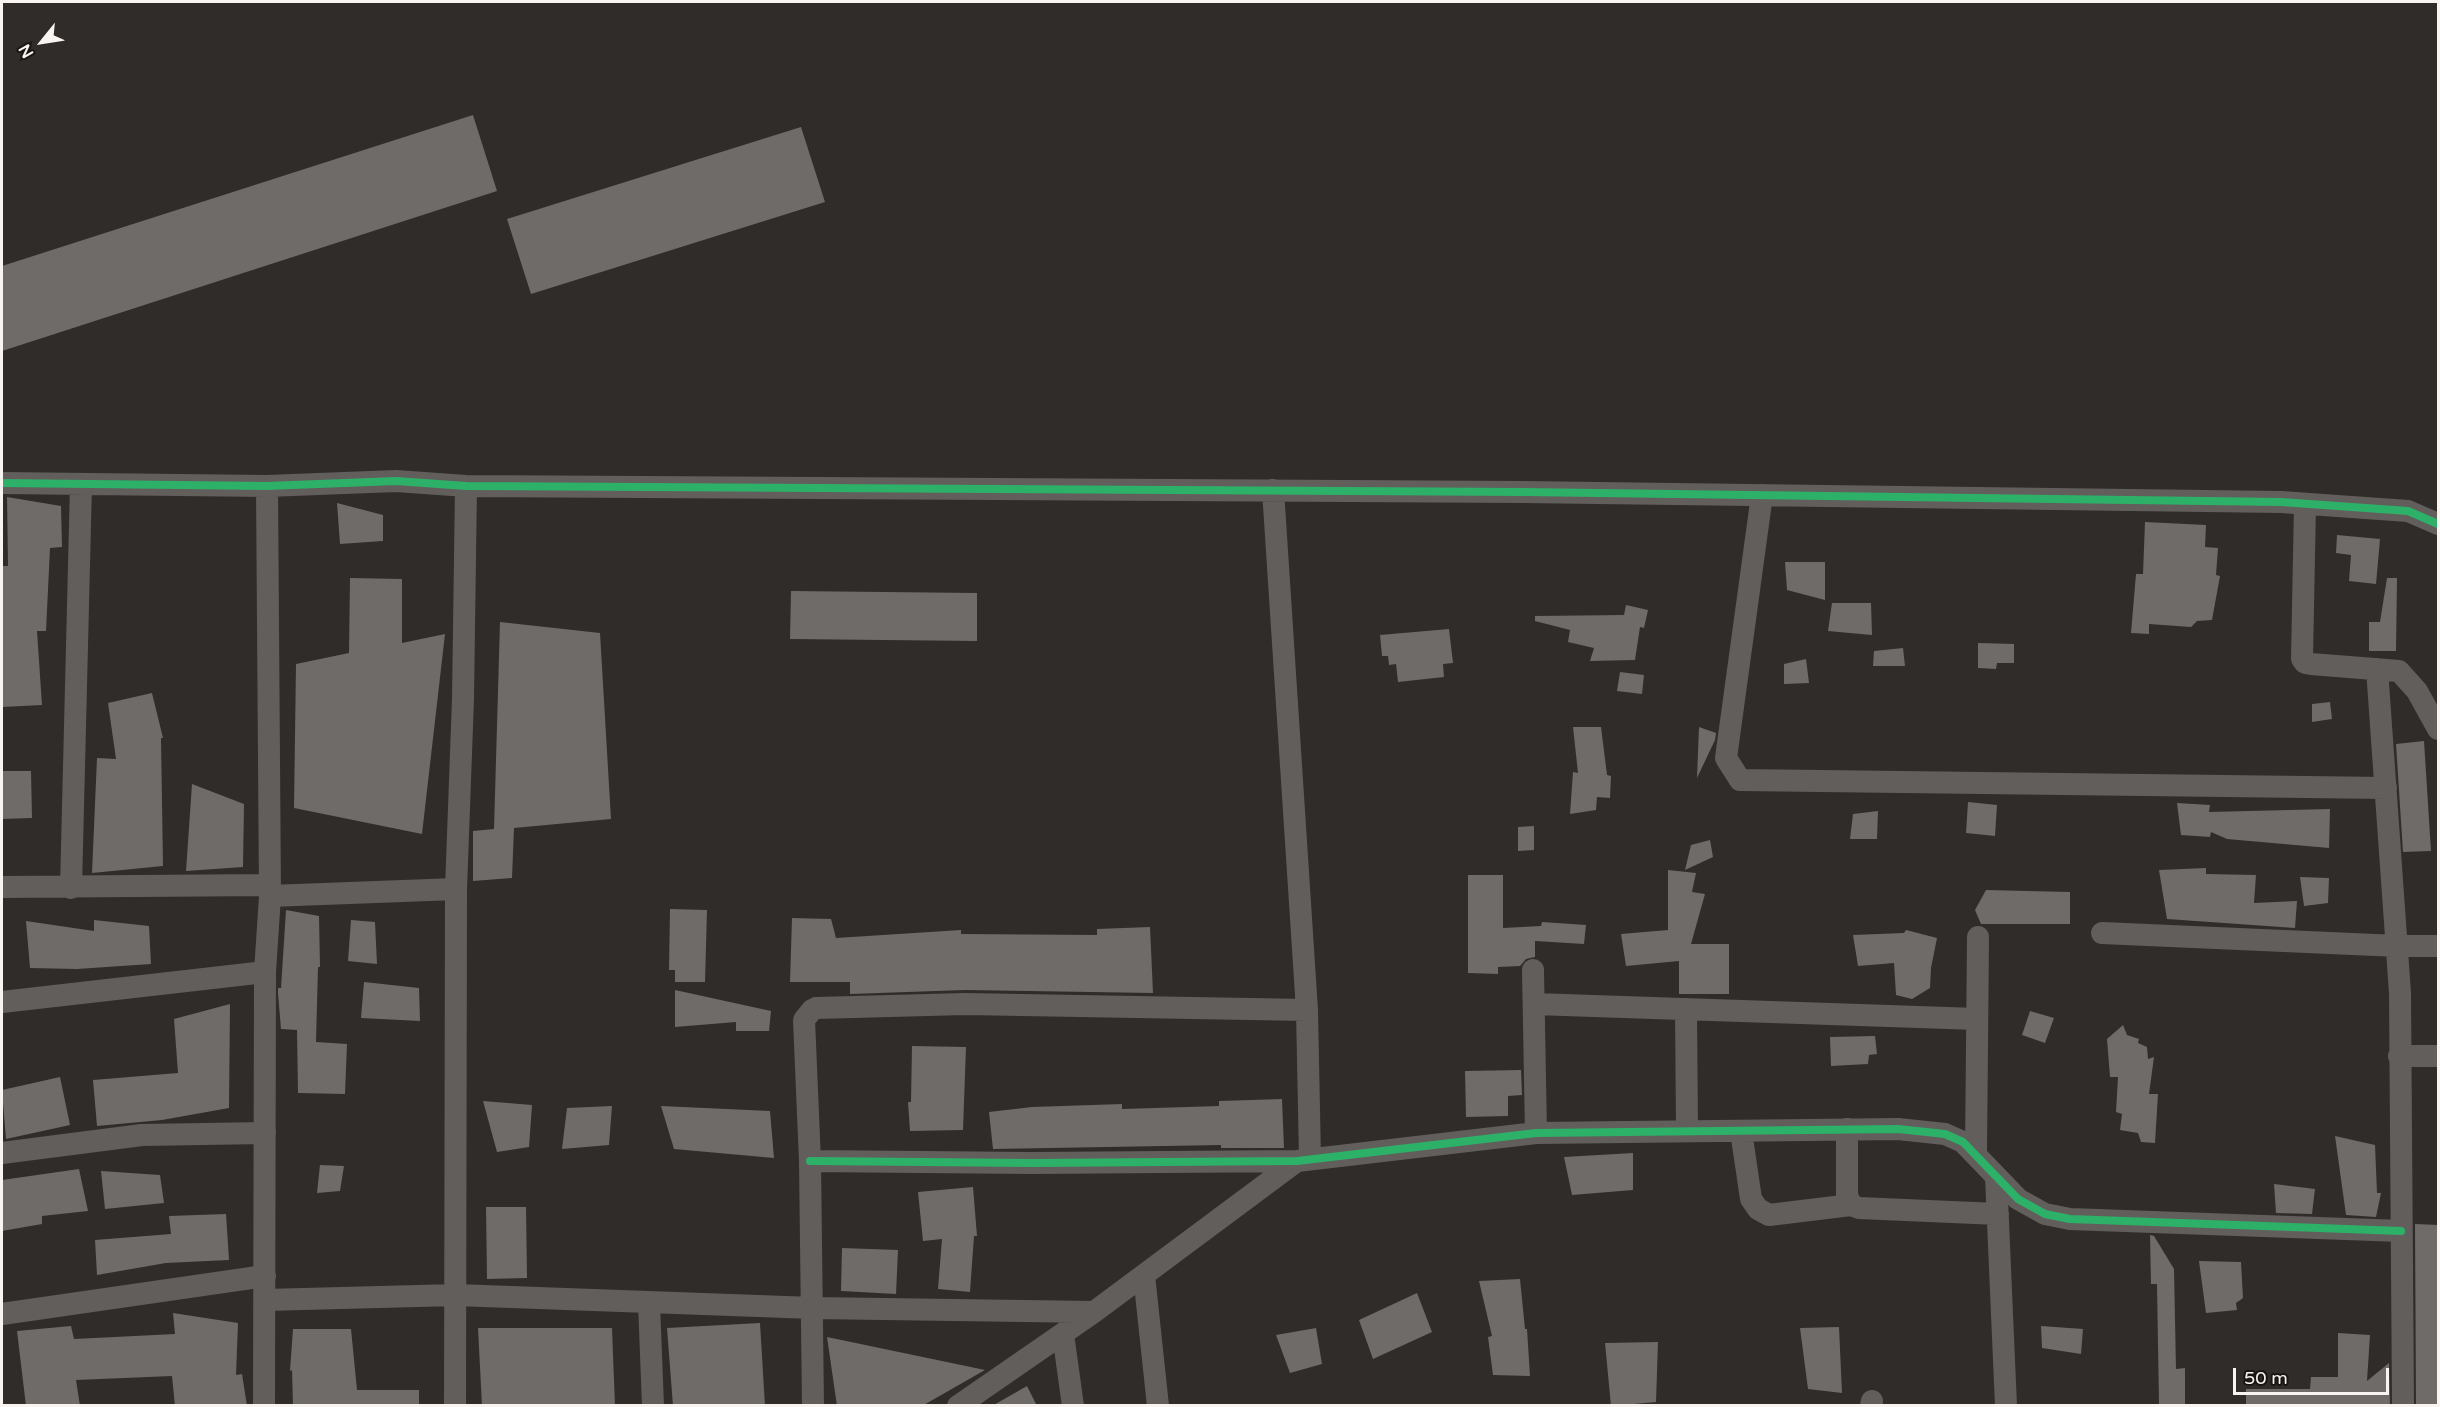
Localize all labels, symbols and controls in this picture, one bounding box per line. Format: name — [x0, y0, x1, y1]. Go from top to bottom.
north arrow — [12, 12, 72, 72]
text: N — [15, 40, 38, 62]
scale bar — [2236, 1356, 2392, 1394]
text: 50 m — [2244, 1367, 2288, 1389]

